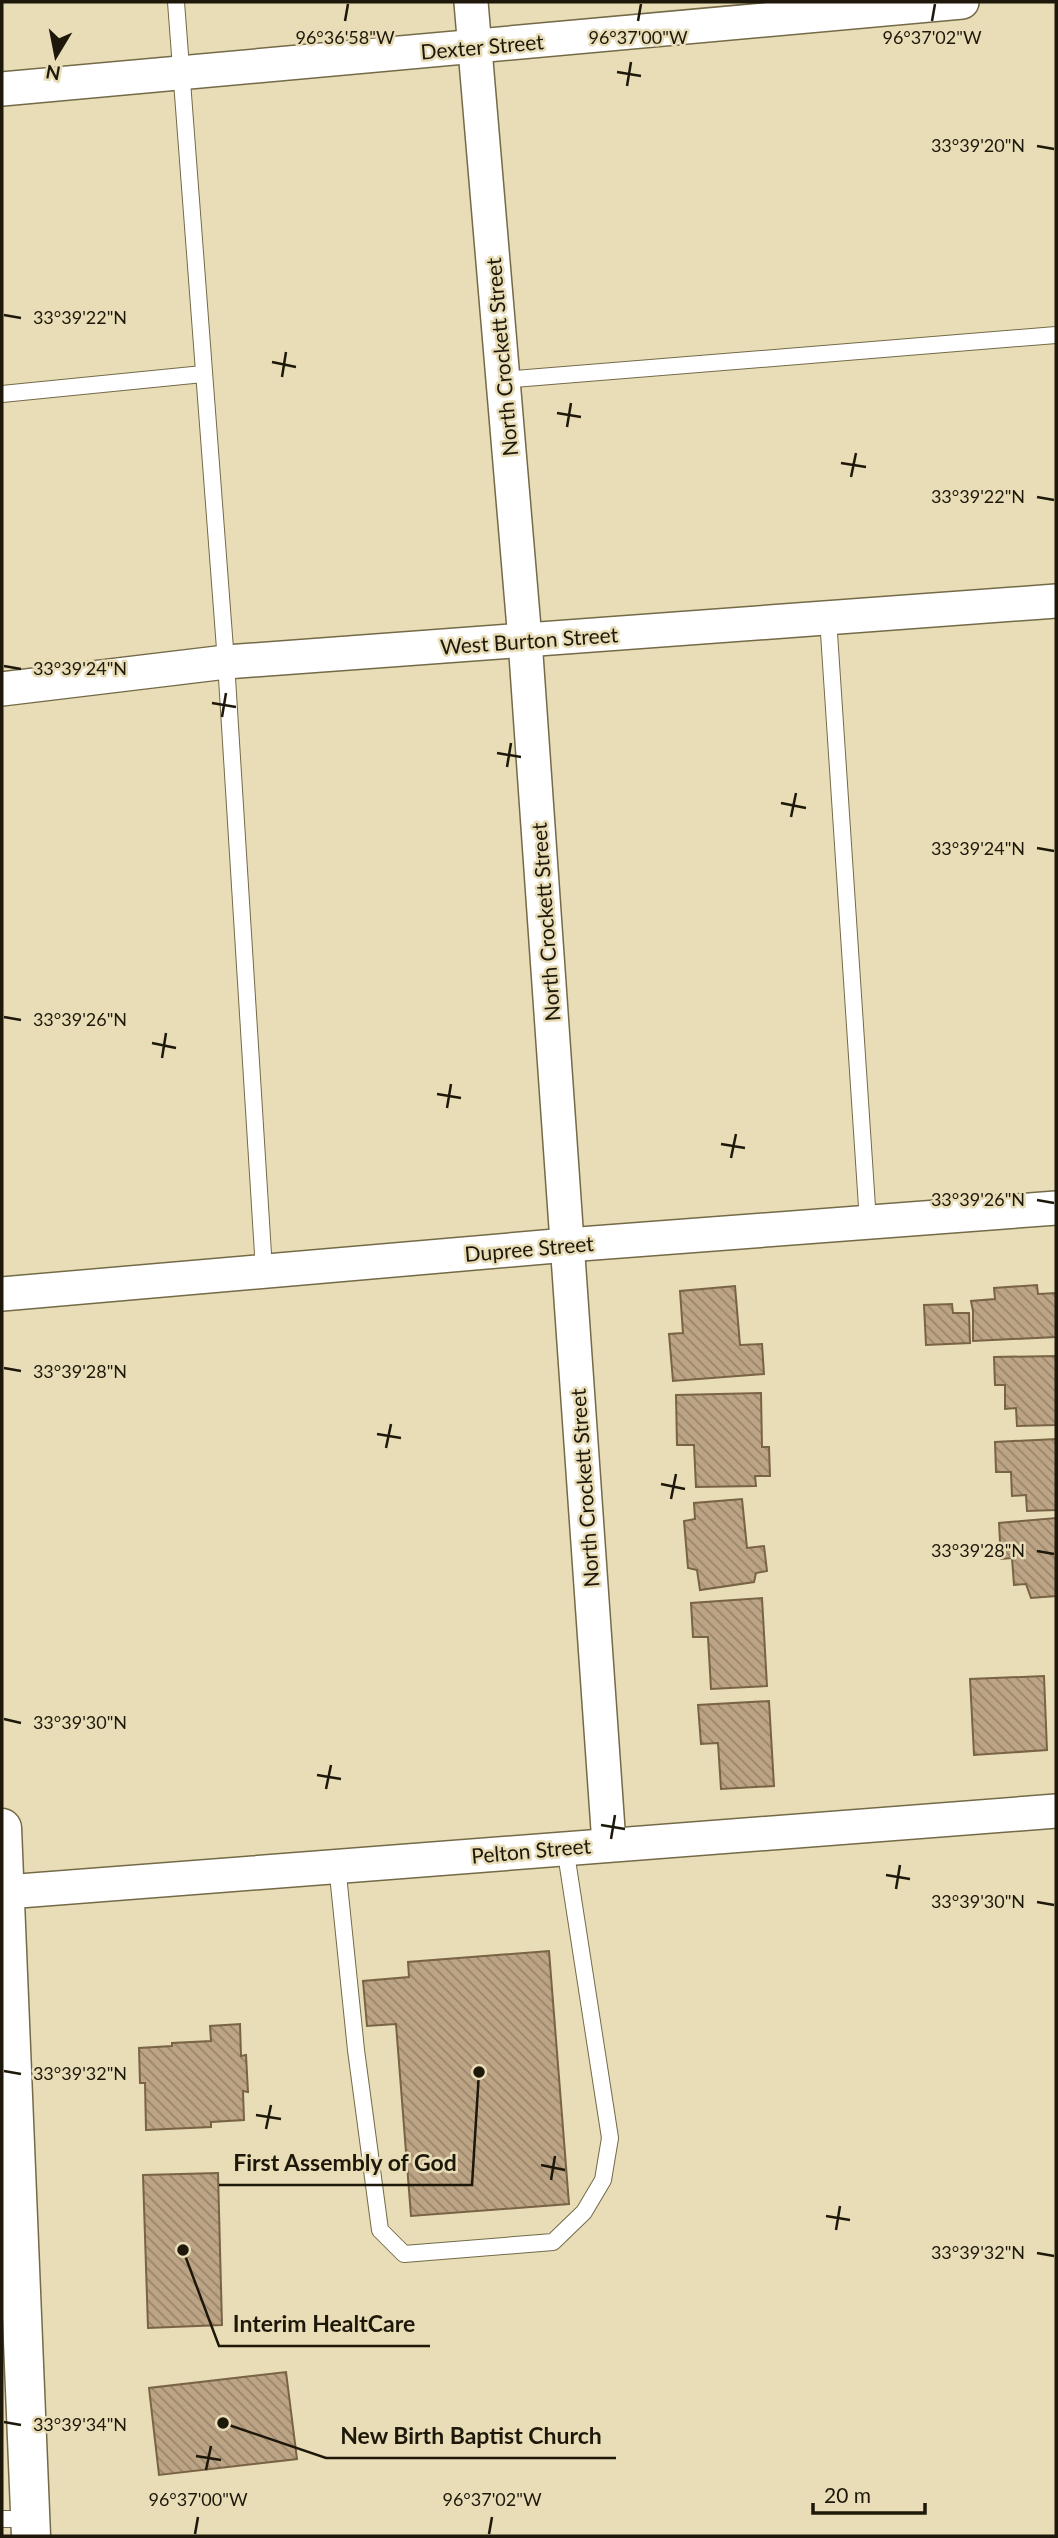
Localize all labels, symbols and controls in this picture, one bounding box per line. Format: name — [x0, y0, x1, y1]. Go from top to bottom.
north arrow — [21, 21, 91, 91]
text: 96°36'58"W — [295, 26, 395, 48]
text: 96°37'00"W — [588, 26, 688, 48]
text: 96°37'02"W — [882, 26, 982, 48]
street label: Dexter Street — [419, 28, 545, 64]
text: N — [44, 61, 62, 86]
text: 33°39'20"N — [931, 134, 1025, 156]
street label: North Crockett Street — [480, 256, 522, 457]
text: 33°39'22"N — [33, 306, 127, 328]
text: 33°39'22"N — [931, 485, 1025, 507]
street label: West Burton Street — [439, 621, 619, 659]
text: 33°39'24"N — [33, 657, 127, 679]
street label: North Crockett Street — [526, 821, 564, 1022]
text: 33°39'24"N — [931, 837, 1025, 859]
text: 33°39'26"N — [33, 1008, 127, 1030]
text: 33°39'26"N — [931, 1188, 1025, 1210]
street label: Dupree Street — [463, 1230, 595, 1266]
text: 33°39'28"N — [33, 1360, 127, 1382]
street label: North Crockett Street — [565, 1387, 603, 1588]
text: 33°39'28"N — [931, 1539, 1025, 1561]
text: 33°39'30"N — [33, 1711, 127, 1733]
street label: Pelton Street — [470, 1832, 592, 1868]
text: 33°39'30"N — [931, 1890, 1025, 1912]
text: 33°39'32"N — [33, 2062, 127, 2084]
callout: First Assembly of God — [219, 2141, 472, 2185]
text: First Assembly of God — [233, 2148, 457, 2176]
text: 33°39'32"N — [931, 2241, 1025, 2263]
callout: Interim HealtCare — [219, 2302, 430, 2346]
text: Interim HealtCare — [233, 2309, 415, 2337]
text: 33°39'34"N — [33, 2413, 127, 2435]
callout: New Birth Baptist Church — [326, 2414, 616, 2458]
text: New Birth Baptist Church — [340, 2421, 602, 2449]
scale bar — [813, 2472, 925, 2516]
text: 20 m — [824, 2482, 871, 2507]
text: 96°37'00"W — [148, 2488, 248, 2510]
text: 96°37'02"W — [442, 2488, 542, 2510]

